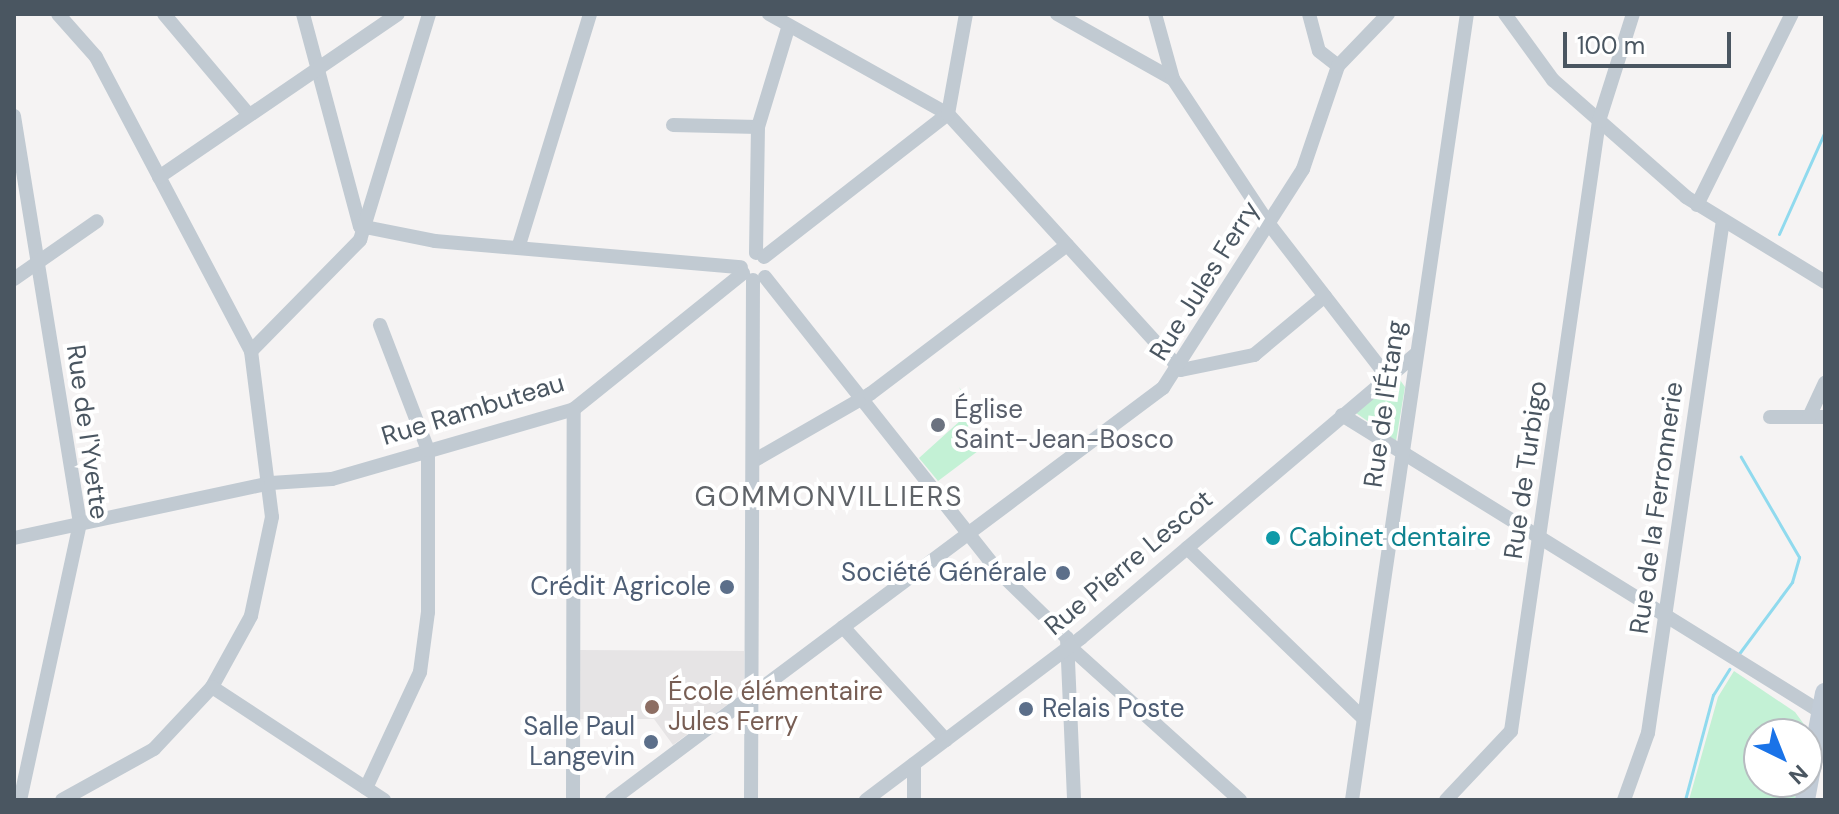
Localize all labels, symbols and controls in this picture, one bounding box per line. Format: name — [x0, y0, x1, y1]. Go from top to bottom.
scale bar — [1567, 16, 1735, 66]
text: 100 m — [1577, 30, 1645, 61]
street label: Rue Jules Ferry — [1143, 195, 1267, 367]
street label: Rue de l'Étang — [1358, 318, 1412, 490]
street label: Rue de l'Yvette — [59, 343, 115, 521]
street label: Rue Rambuteau — [378, 367, 568, 453]
street label: Rue de Turbigo — [1498, 379, 1554, 561]
street label: Rue de la Ferronnerie — [1624, 380, 1690, 636]
place label: Église Saint-Jean-Bosco — [954, 394, 1174, 456]
marker: Église Saint-Jean-Bosco — [929, 416, 947, 434]
district label: GOMMONVILLIERS — [694, 480, 964, 514]
street label: Rue Pierre Lescot — [1039, 484, 1219, 642]
place label: Cabinet dentaire — [1289, 522, 1491, 554]
marker: Cabinet dentaire — [1264, 529, 1282, 547]
place label: Société Générale — [841, 557, 1047, 589]
marker: Société Générale — [1054, 564, 1072, 582]
place label: Crédit Agricole — [530, 571, 711, 603]
marker: Crédit Agricole — [718, 578, 736, 596]
place label: École élémentaire Jules Ferry — [668, 676, 883, 738]
place label: Relais Poste — [1042, 693, 1184, 725]
marker: École élémentaire Jules Ferry — [643, 698, 661, 716]
marker: Relais Poste — [1017, 700, 1035, 718]
place label: Salle Paul Langevin — [523, 711, 635, 772]
north arrow — [1743, 718, 1823, 798]
marker: Salle Paul Langevin — [642, 733, 660, 751]
text: N — [1783, 758, 1814, 791]

